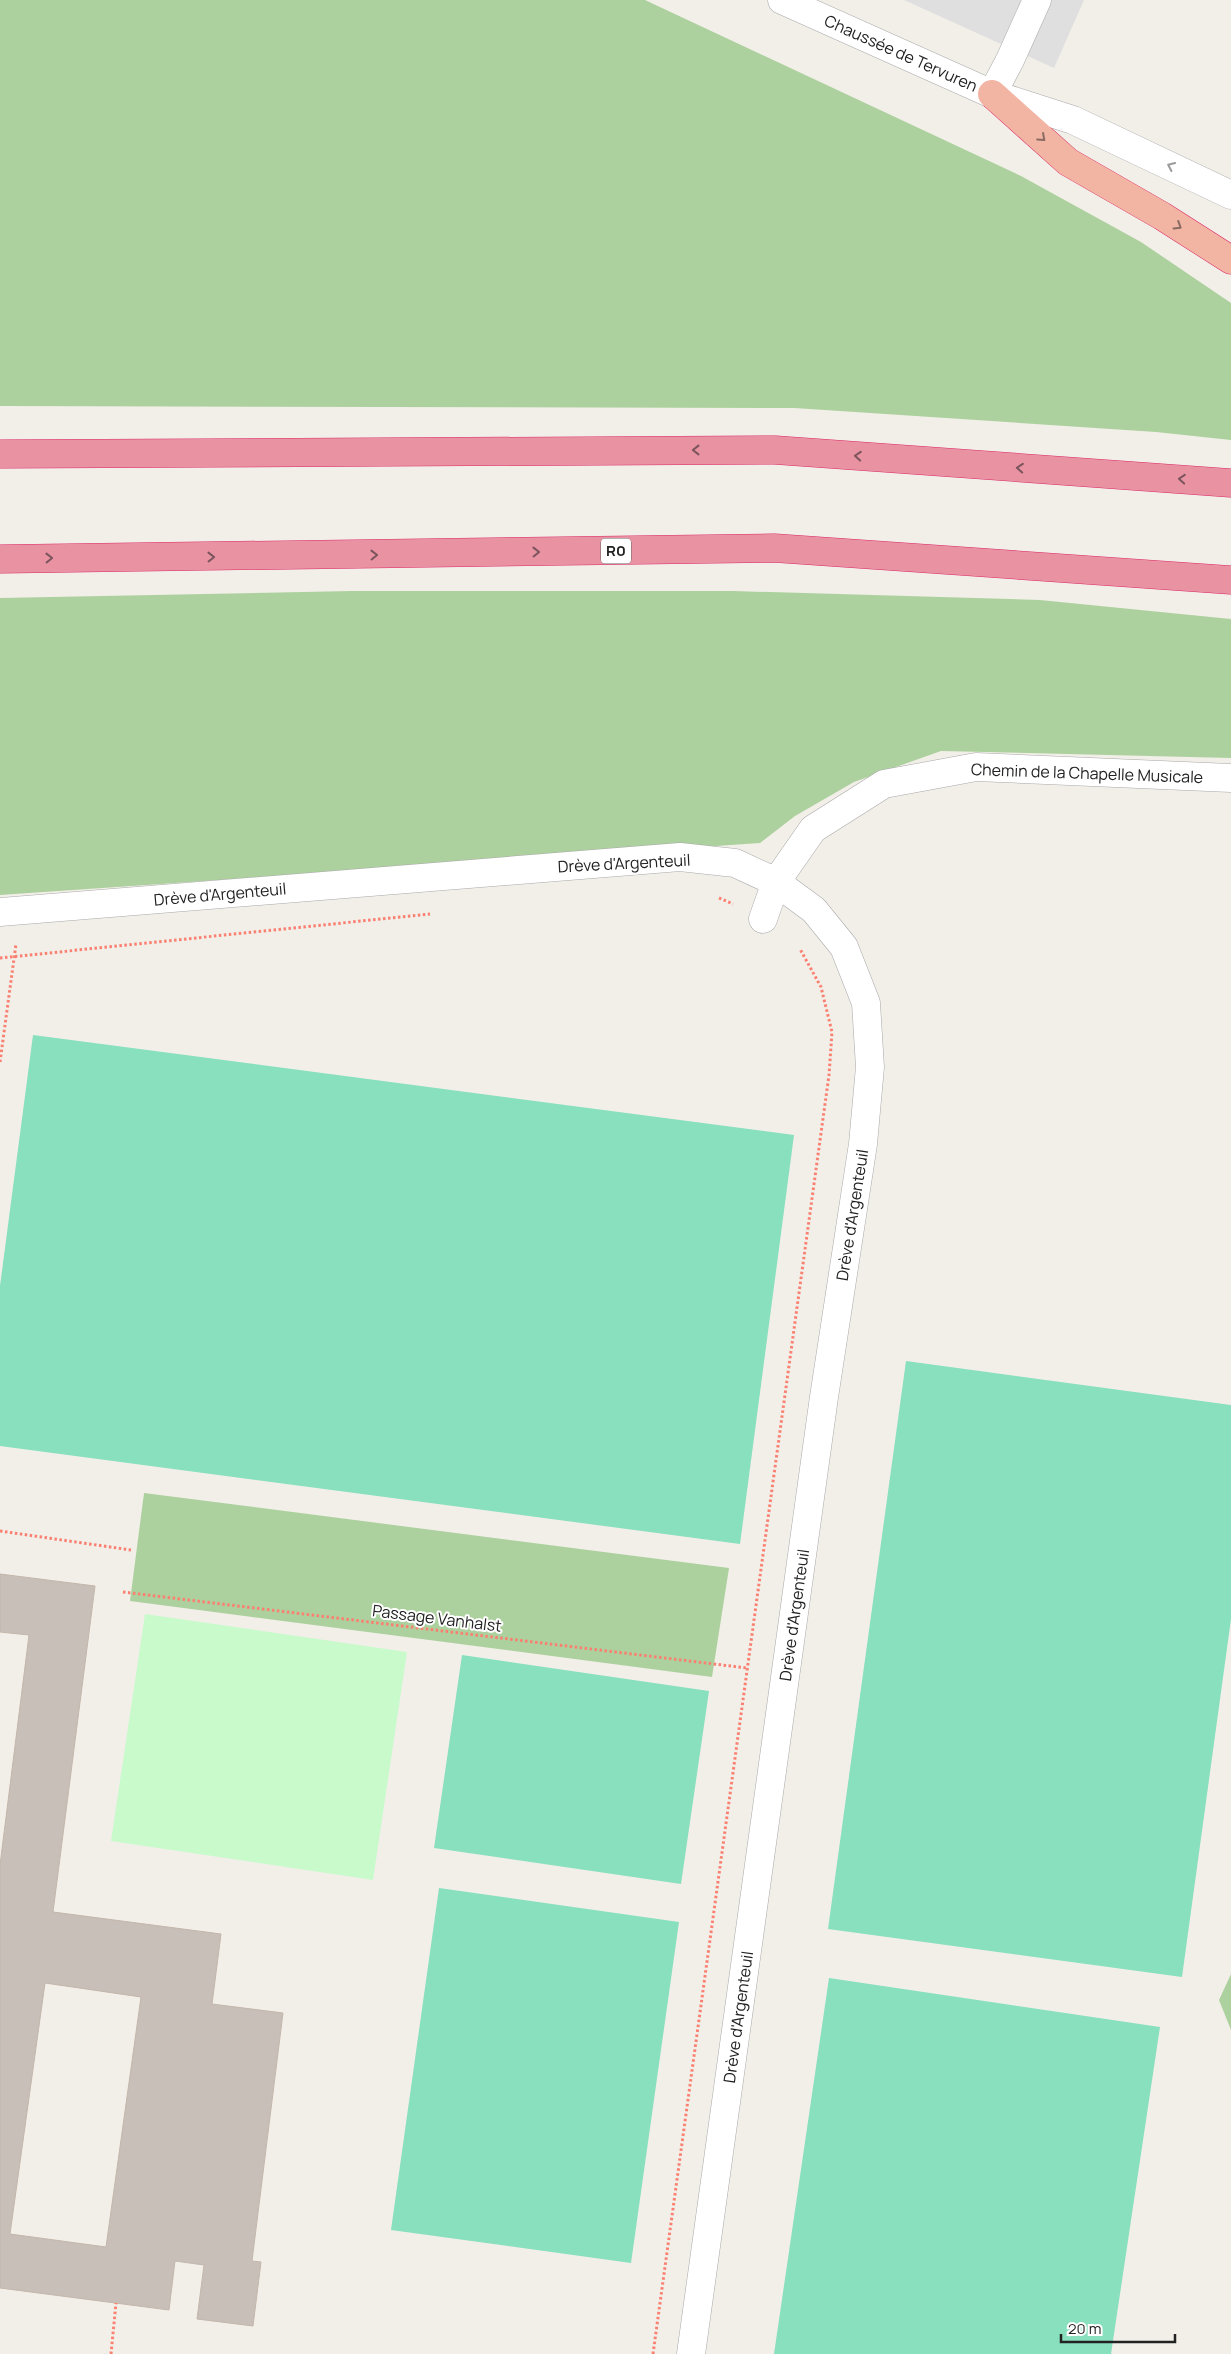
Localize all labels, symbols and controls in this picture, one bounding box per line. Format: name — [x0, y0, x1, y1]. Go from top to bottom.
street label: Chaussée de Tervuren — [821, 9, 981, 97]
one-way arrow — [1036, 133, 1045, 142]
one-way arrow — [1167, 162, 1176, 173]
one-way arrow — [1172, 220, 1181, 230]
one-way arrow — [692, 445, 700, 456]
one-way arrow — [854, 451, 862, 462]
one-way arrow — [1016, 462, 1024, 473]
one-way arrow — [1178, 474, 1186, 485]
road number: R0 — [601, 538, 631, 564]
one-way arrow — [532, 547, 540, 557]
one-way arrow — [370, 550, 378, 560]
one-way arrow — [208, 552, 215, 562]
one-way arrow — [45, 553, 53, 563]
street label: Chemin de la Chapelle Musicale — [970, 758, 1204, 788]
street label: Drève d'Argenteuil — [557, 849, 691, 877]
street label: Drève d'Argenteuil — [153, 877, 287, 911]
street label: Drève d'Argenteuil — [831, 1148, 873, 1282]
street label: Drève d'Argenteuil — [774, 1548, 814, 1682]
street label: Passage Vanhalst — [371, 1599, 503, 1637]
street label: Drève d'Argenteuil — [718, 1950, 758, 2084]
scale bar — [1061, 2312, 1175, 2344]
text: 20 m — [1068, 2318, 1101, 2339]

